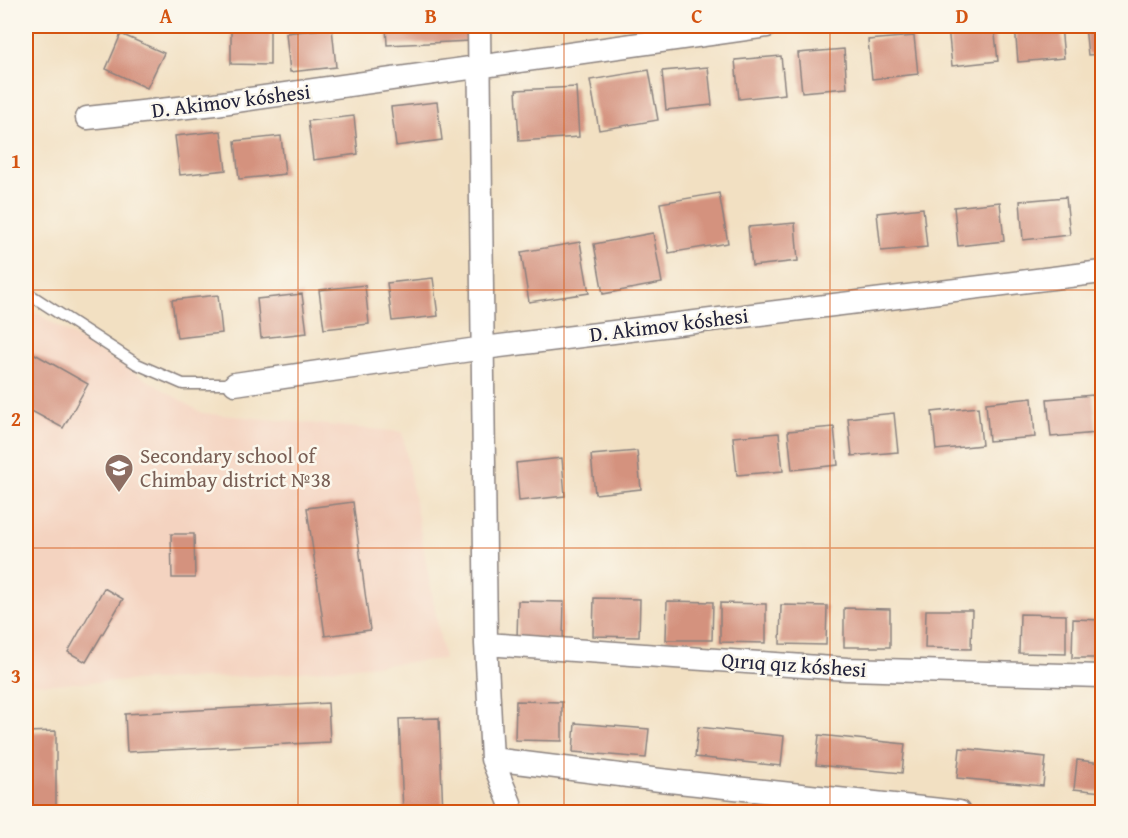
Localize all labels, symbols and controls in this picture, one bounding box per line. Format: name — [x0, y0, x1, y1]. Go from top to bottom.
text: A — [160, 1, 173, 30]
text: B — [425, 1, 437, 30]
text: C — [691, 1, 703, 30]
text: D — [955, 1, 969, 30]
street label: D. Akimov kóshesi — [150, 75, 312, 126]
text: 1 — [11, 146, 21, 175]
street label: D. Akimov kóshesi — [588, 299, 750, 350]
text: 2 — [11, 404, 21, 433]
place label: Secondary school of Chimbay district №38 — [140, 440, 331, 495]
school or university icon: Secondary school of Chimbay district №38 — [103, 452, 135, 494]
street label: Qırıq qız kóshesi — [721, 644, 868, 685]
text: 3 — [11, 661, 21, 690]

